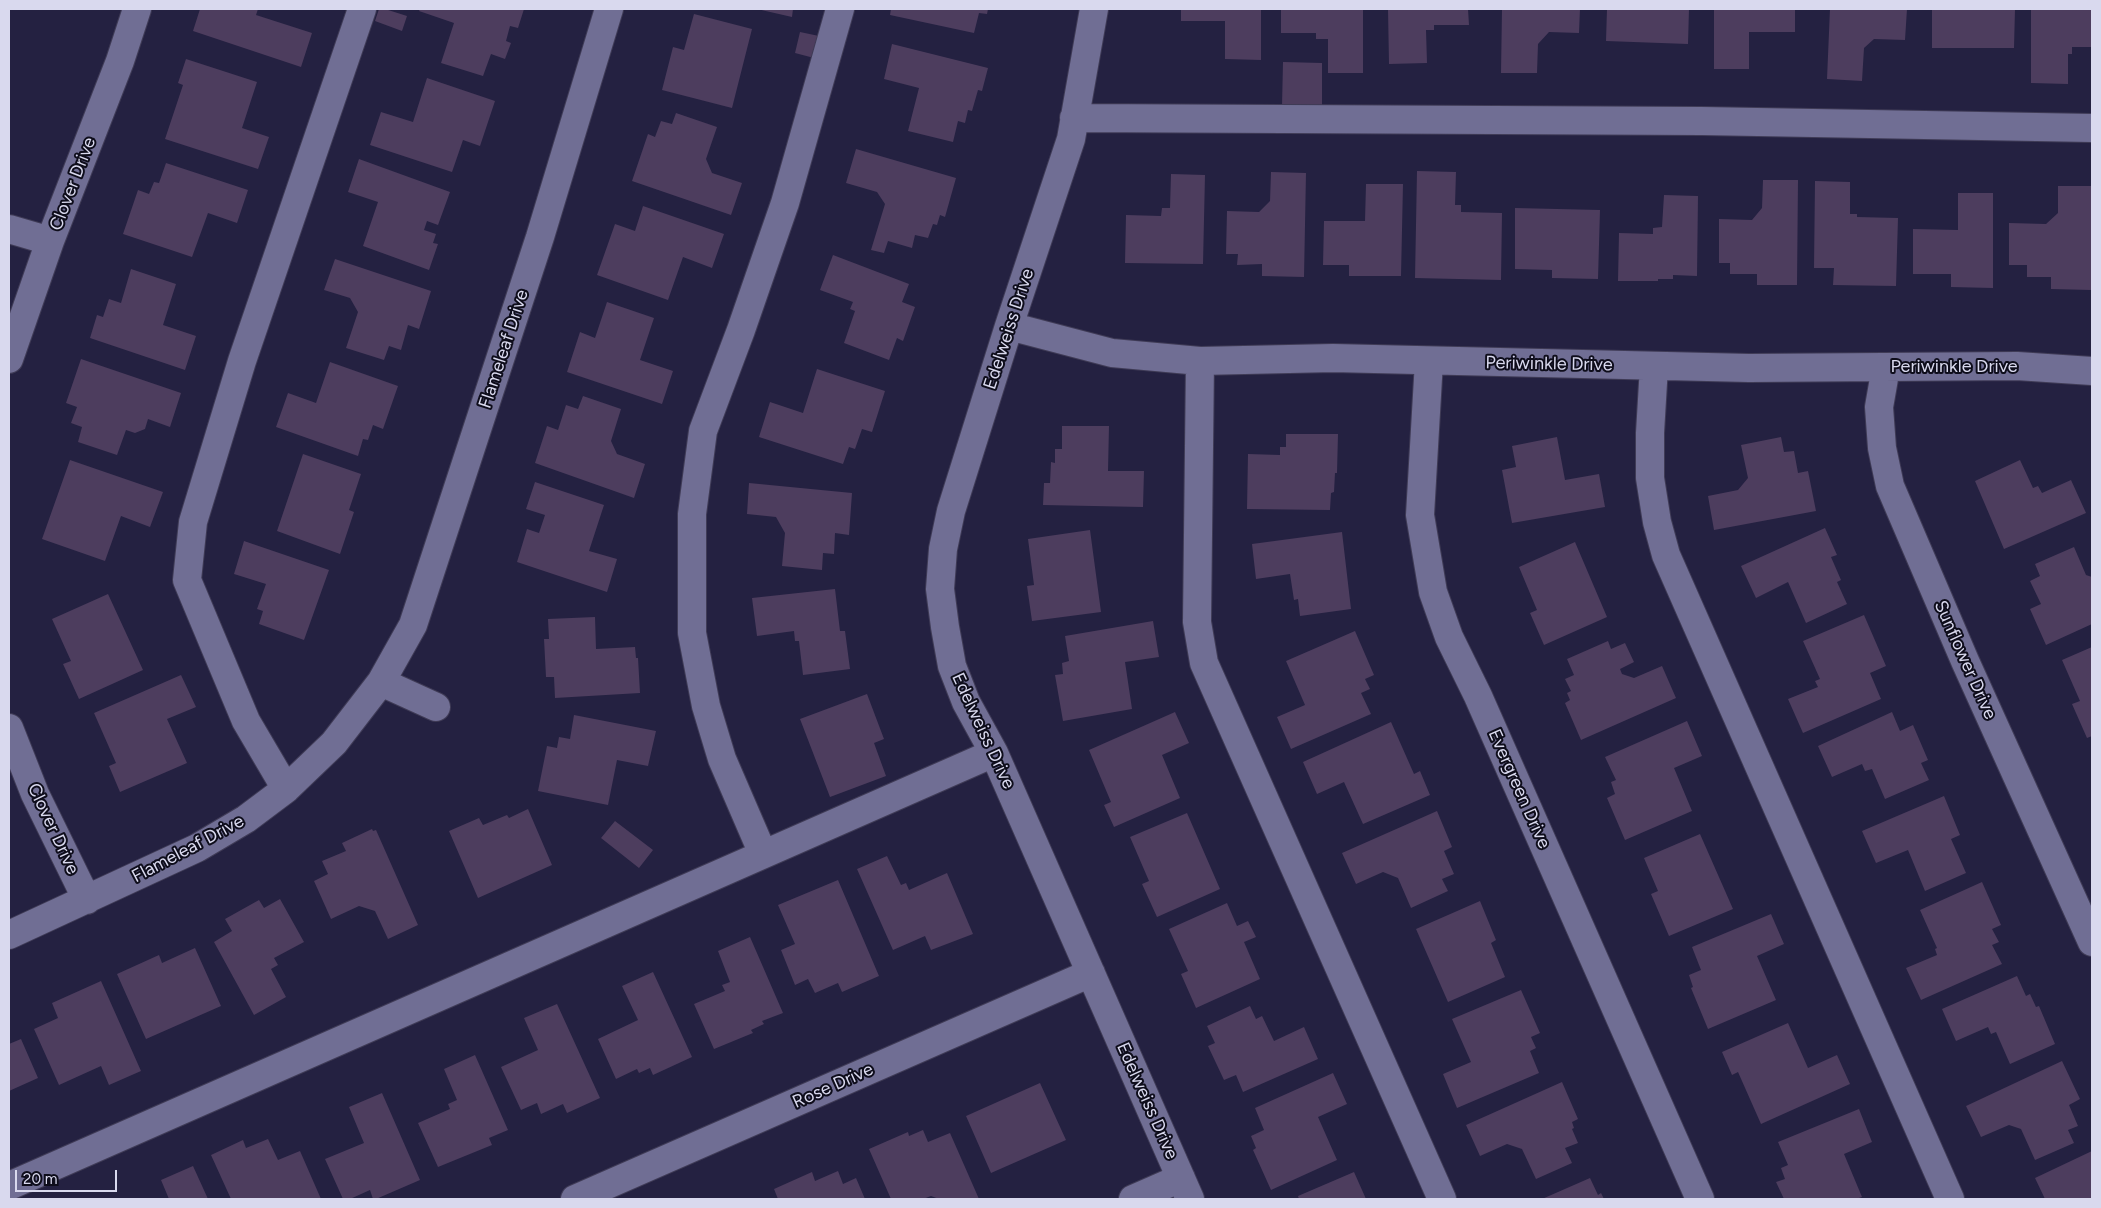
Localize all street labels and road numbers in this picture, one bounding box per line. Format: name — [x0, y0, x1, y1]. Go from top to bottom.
street label: Clover Drive — [45, 134, 101, 234]
street label: Edelweiss Drive — [979, 266, 1039, 392]
street label: Flameleaf Drive — [475, 287, 533, 411]
street label: Periwinkle Drive — [1485, 352, 1613, 376]
street label: Periwinkle Drive — [1890, 356, 2018, 378]
street label: Sunflower Drive — [1929, 597, 2001, 723]
street label: Edelweiss Drive — [947, 669, 1019, 793]
street label: Evergreen Drive — [1483, 726, 1555, 852]
street label: Clover Drive — [22, 780, 84, 878]
street label: Flameleaf Drive — [128, 810, 248, 888]
street label: Edelweiss Drive — [1112, 1039, 1182, 1163]
street label: Rose Drive — [789, 1059, 877, 1113]

